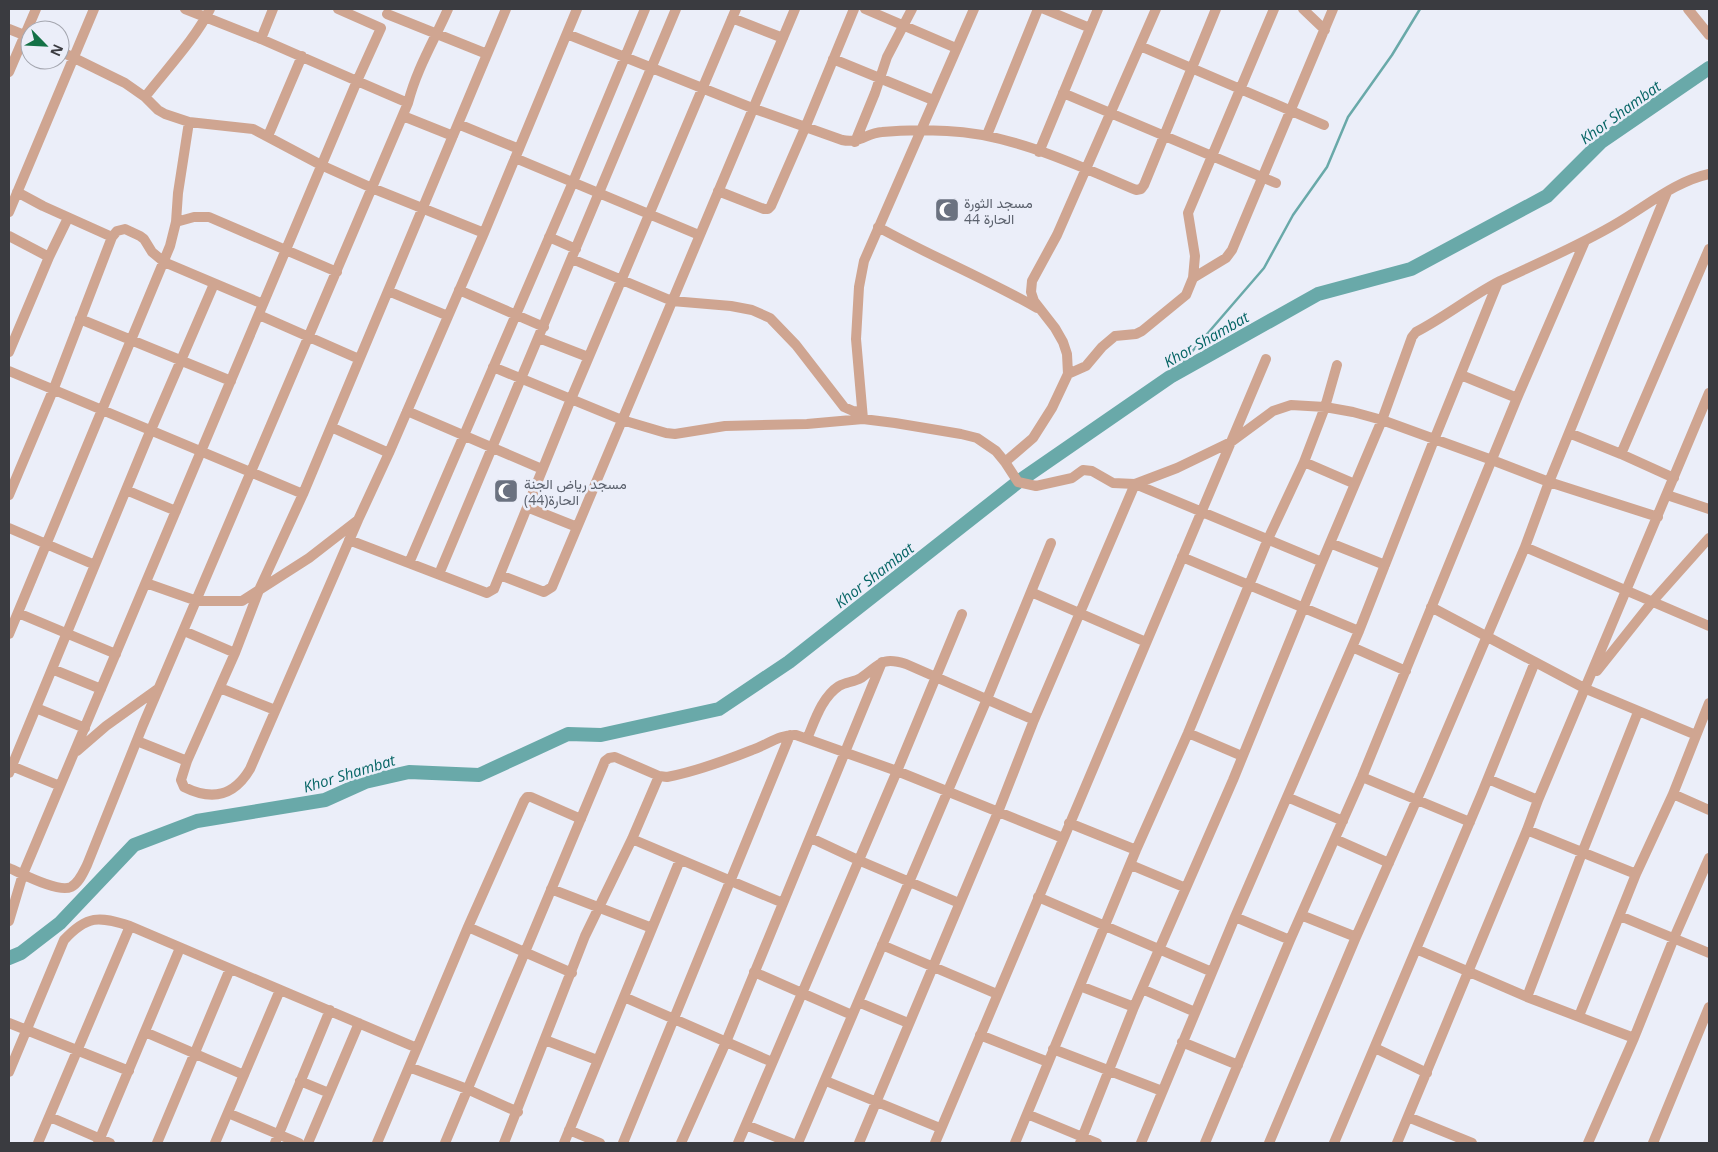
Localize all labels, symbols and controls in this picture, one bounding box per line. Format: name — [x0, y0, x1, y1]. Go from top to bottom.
north arrow — [20, 20, 70, 70]
text: N — [46, 41, 68, 60]
water label: Khor Shambat — [1576, 75, 1665, 148]
place label: مسجد الثورة الحارة 44 — [964, 193, 1033, 228]
mosque icon: مسجد الثورة الحارة 44 — [934, 197, 960, 223]
water label: Khor Shambat — [1160, 306, 1253, 371]
place label: مسجد رياض الجنة الحارة(44) — [524, 474, 627, 509]
mosque icon: مسجد رياض الجنة الحارة(44) — [493, 478, 519, 504]
water label: Khor Shambat — [830, 537, 918, 612]
water label: Khor Shambat — [301, 749, 398, 796]

